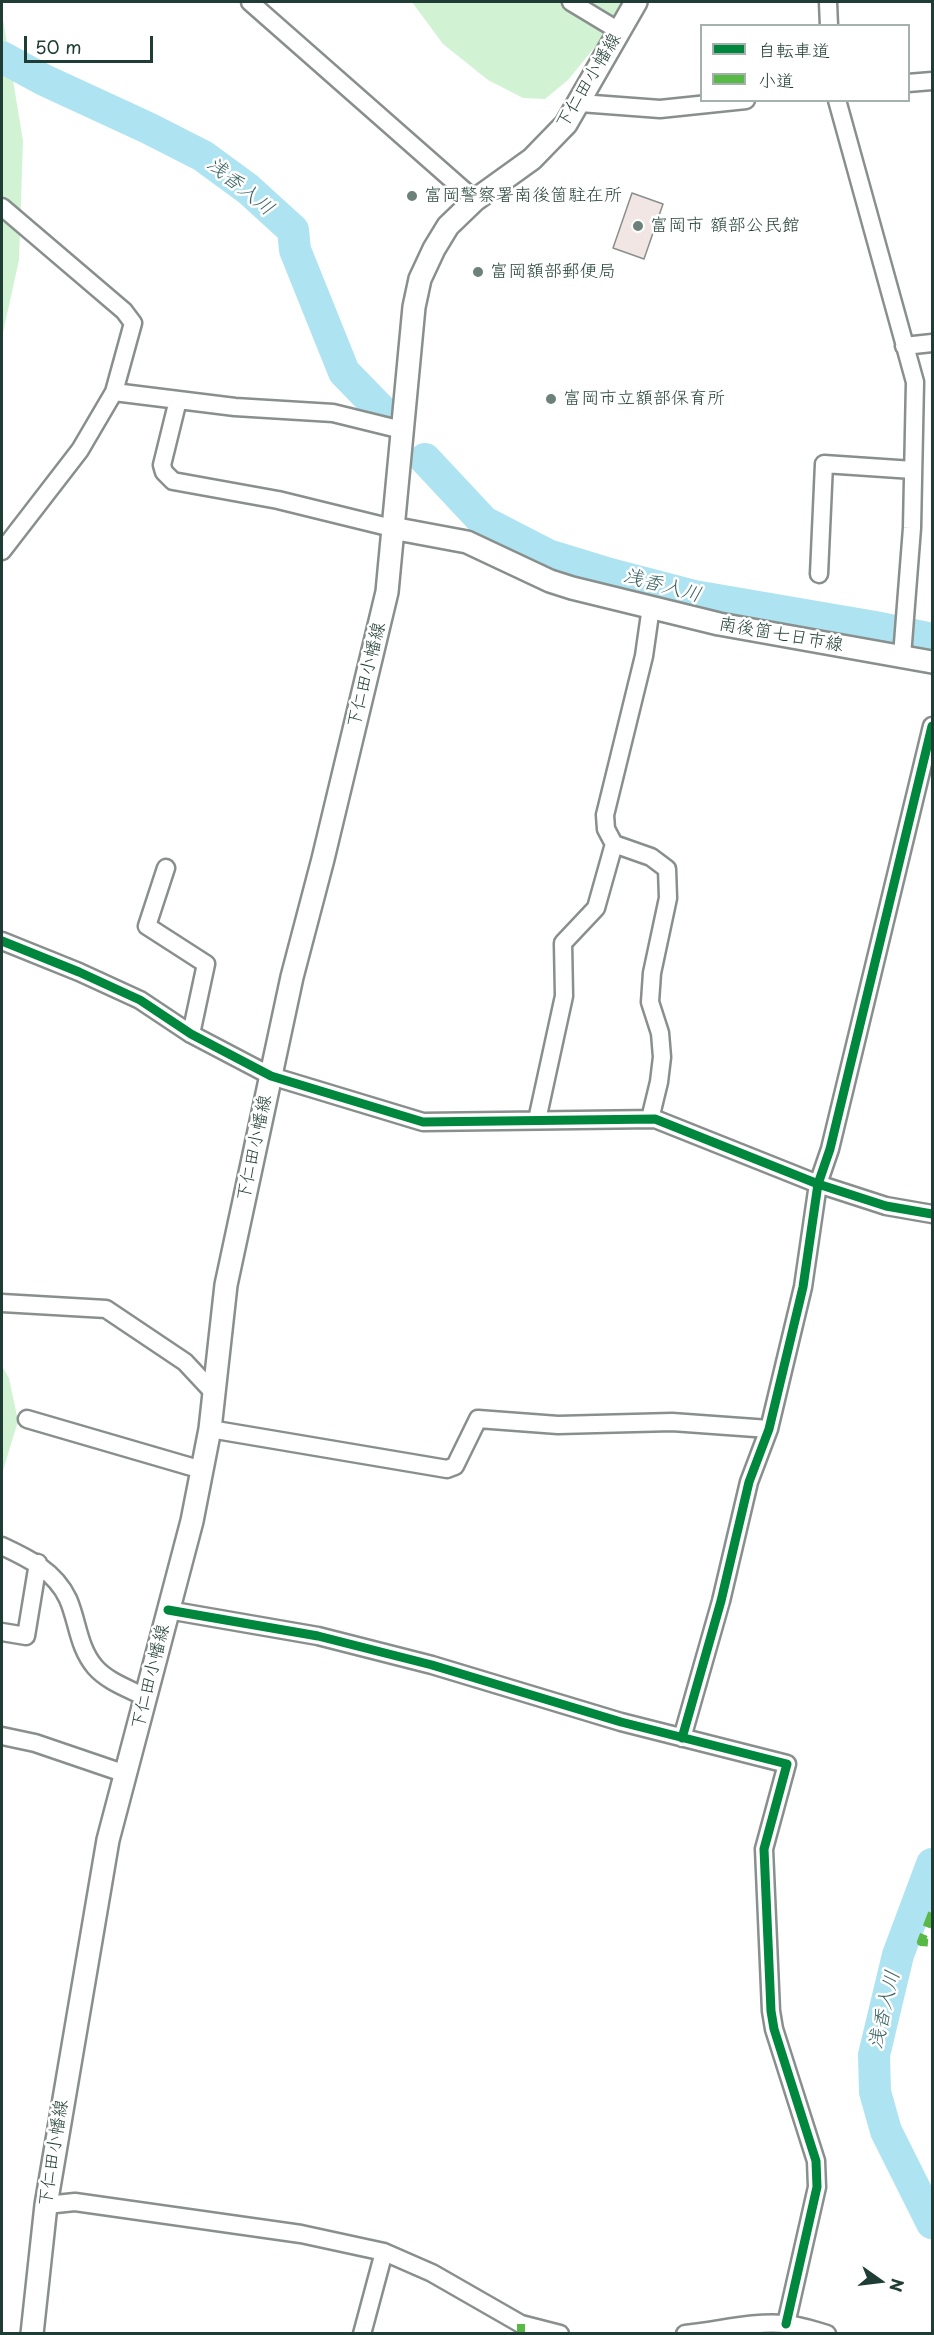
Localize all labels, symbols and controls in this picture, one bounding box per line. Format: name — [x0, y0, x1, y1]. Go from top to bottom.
scale bar — [27, 24, 156, 62]
legend — [700, 24, 910, 102]
street label: 下仁田小幡線 — [552, 29, 626, 133]
text: 50 m — [35, 33, 82, 60]
text: 自転車道 — [758, 36, 830, 63]
text: 小道 — [758, 66, 794, 93]
water label: 浅香入川 — [201, 153, 279, 221]
place label: 富岡警察署南後箇駐在所 — [424, 185, 622, 207]
marker: 富岡警察署南後箇駐在所 — [405, 189, 419, 203]
place label: 富岡市 額部公民館 — [650, 215, 800, 237]
marker: 富岡市 額部公民館 — [631, 219, 645, 233]
place label: 富岡額部郵便局 — [490, 261, 616, 283]
marker: 富岡額部郵便局 — [471, 265, 485, 279]
place label: 富岡市立額部保育所 — [563, 388, 725, 410]
marker: 富岡市立額部保育所 — [544, 392, 558, 406]
water label: 浅香入川 — [620, 564, 704, 608]
street label: 南後箇七日市線 — [717, 613, 845, 657]
street label: 下仁田小幡線 — [343, 620, 391, 730]
street label: 下仁田小幡線 — [233, 1093, 277, 1203]
street label: 下仁田小幡線 — [127, 1622, 175, 1732]
water label: 浅香入川 — [864, 1968, 906, 2052]
street label: 下仁田小幡線 — [35, 2098, 73, 2208]
north arrow — [850, 2251, 910, 2311]
text: N — [884, 2276, 911, 2294]

